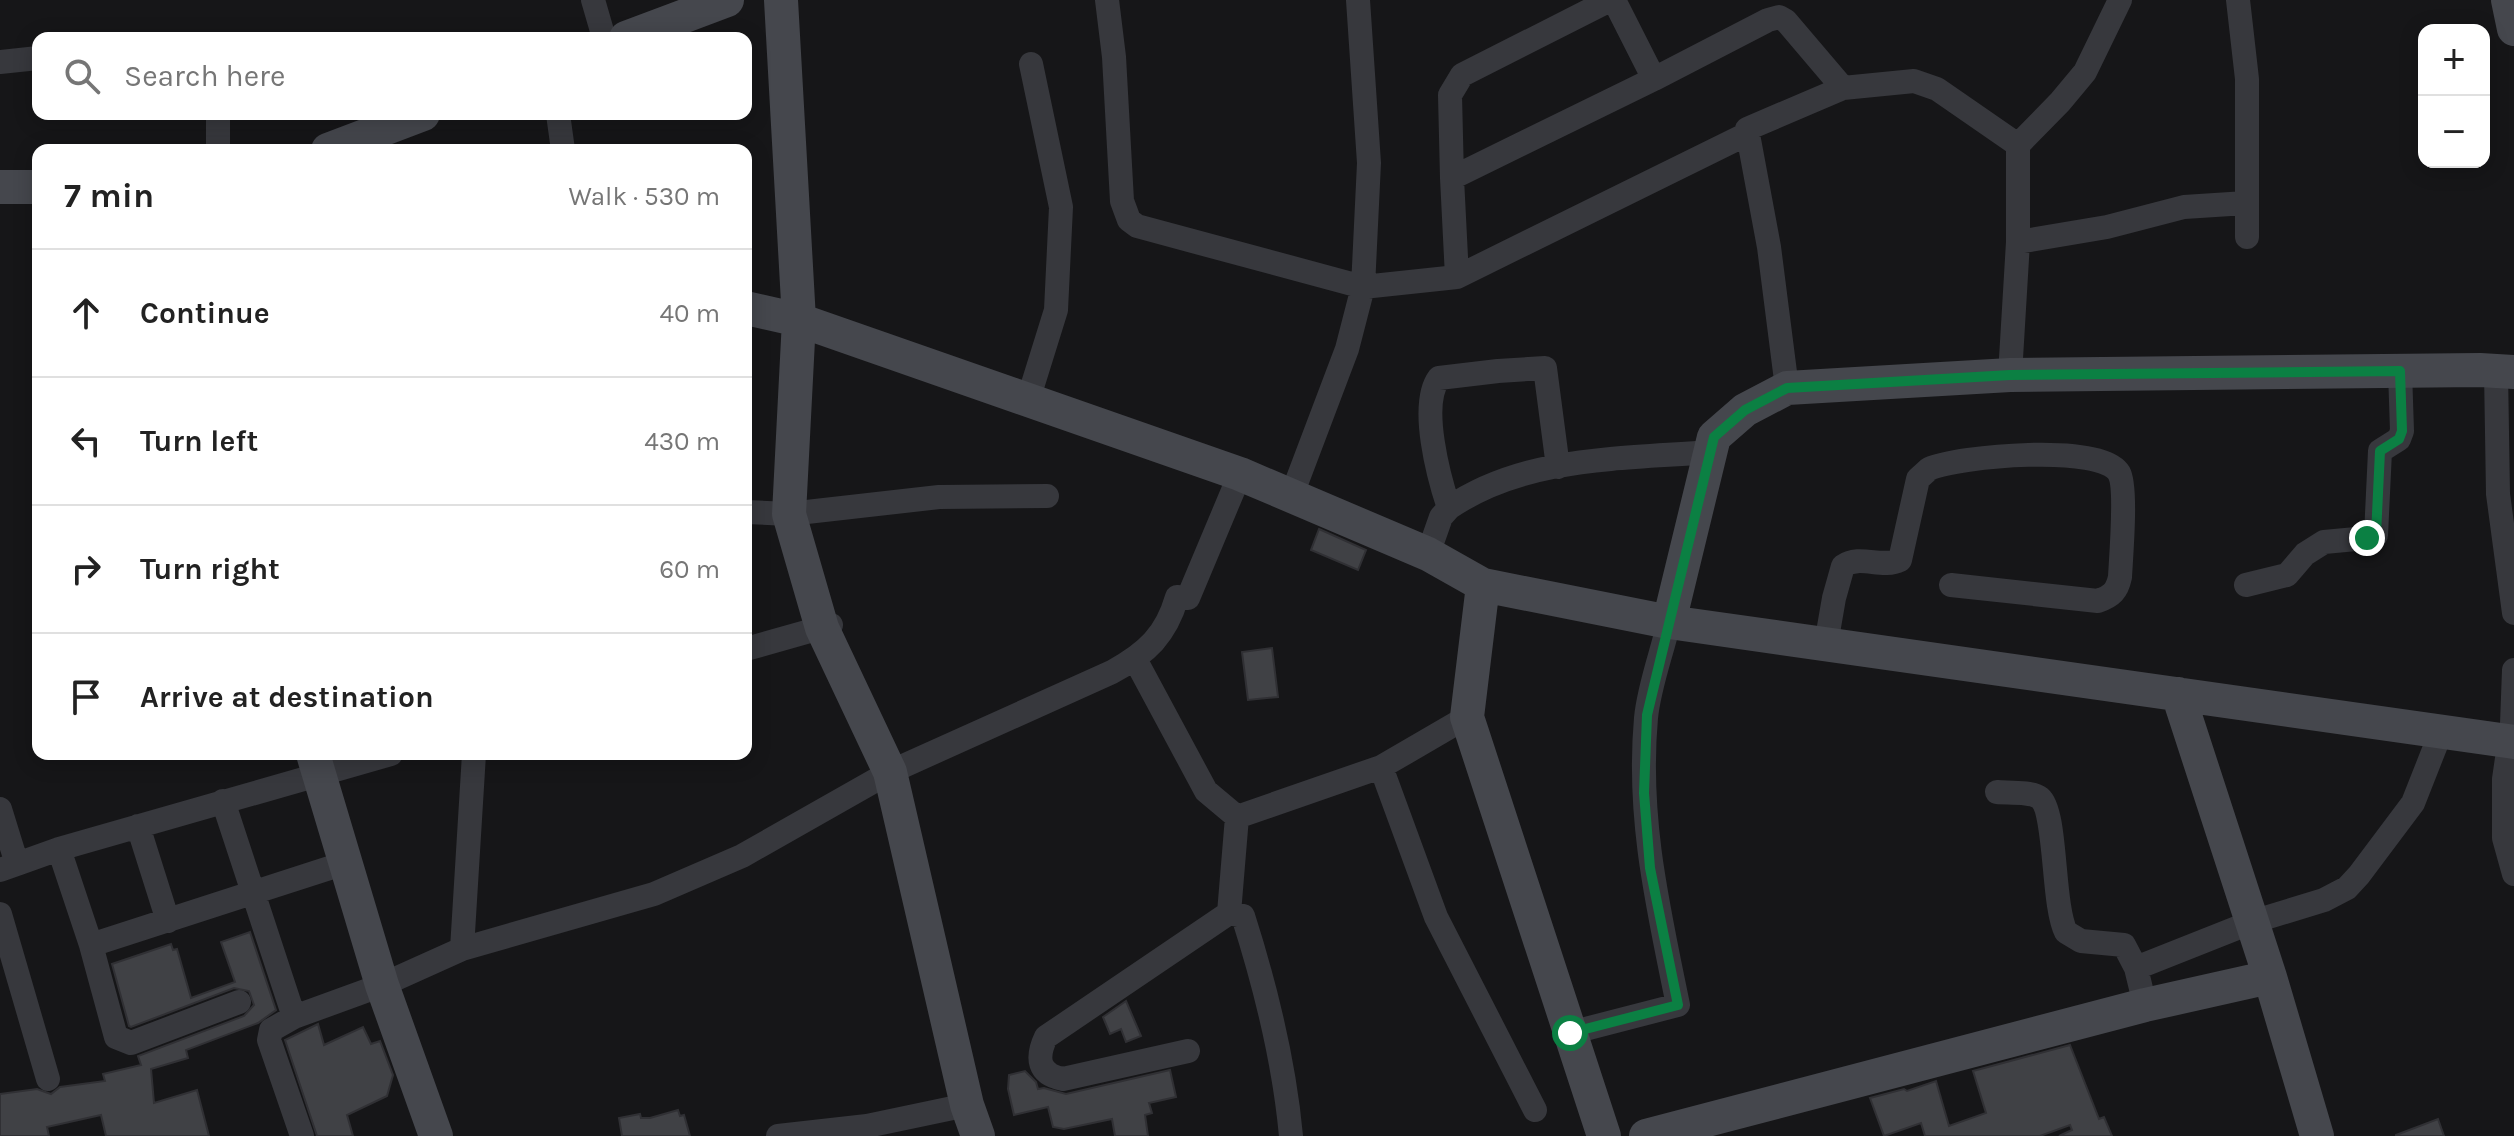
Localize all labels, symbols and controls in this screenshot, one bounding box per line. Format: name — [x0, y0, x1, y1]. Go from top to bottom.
map controls — [2418, 24, 2490, 168]
button: + — [2418, 24, 2490, 96]
search box — [32, 32, 752, 120]
icon: search — [60, 54, 104, 98]
text: Search here — [124, 58, 285, 94]
button: − — [2418, 96, 2490, 168]
text: 7 min — [64, 176, 154, 216]
text: Walk · 530 m — [568, 181, 720, 212]
icon: ahead — [64, 291, 108, 335]
text: Continue — [140, 295, 270, 331]
text: 40 m — [660, 298, 720, 329]
icon: left — [64, 419, 108, 463]
text: Turn left — [140, 423, 258, 459]
text: 430 m — [644, 426, 720, 457]
route end — [2349, 520, 2385, 556]
icon: right — [64, 547, 108, 591]
text: Turn right — [140, 551, 280, 587]
text: 60 m — [659, 554, 720, 585]
icon: arrive — [64, 675, 108, 719]
text: Arrive at destination — [140, 679, 434, 715]
route start — [1552, 1015, 1588, 1051]

